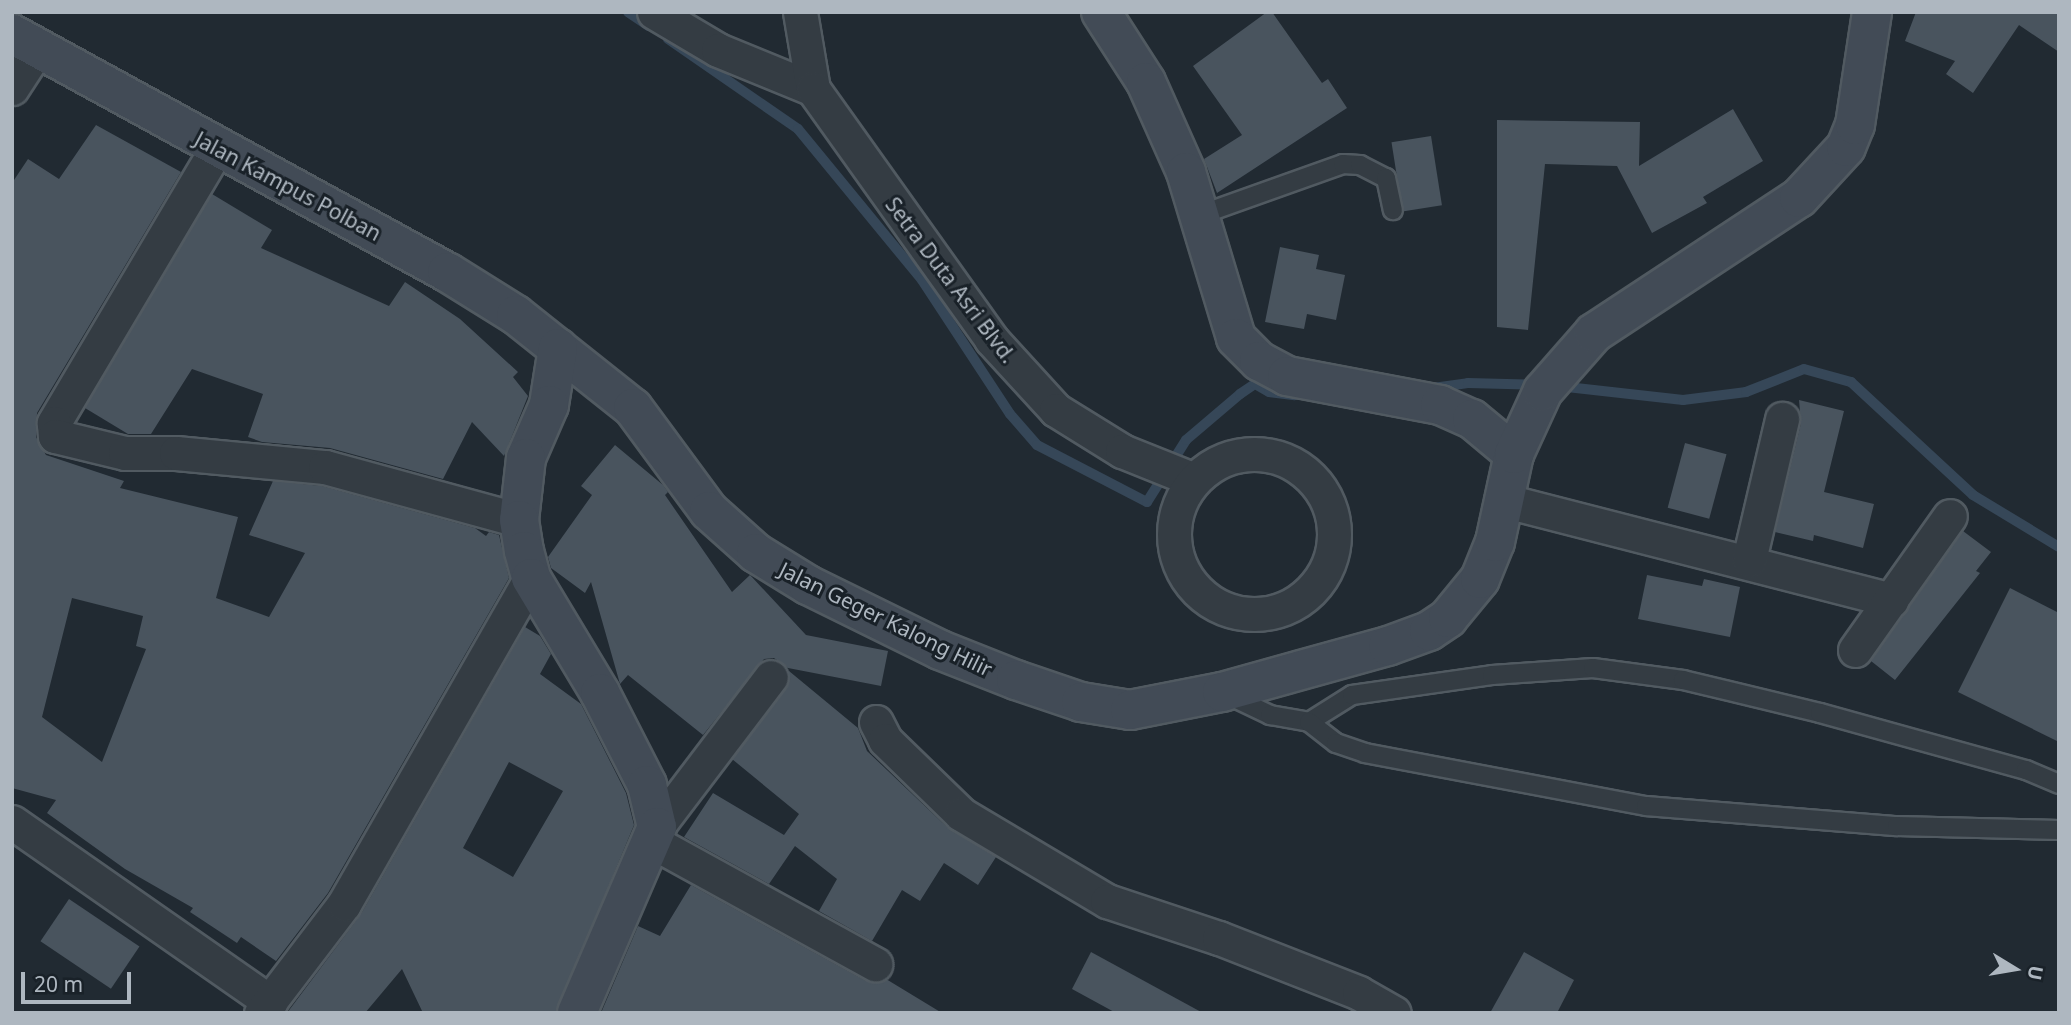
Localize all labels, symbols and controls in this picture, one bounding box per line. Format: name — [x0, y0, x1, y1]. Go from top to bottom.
street label: Jalan Kampus Polban — [190, 126, 386, 246]
street label: Setra Duta Asri Blvd. — [880, 192, 1022, 368]
street label: Jalan Geger Kalong Hilir — [775, 556, 997, 682]
north arrow — [1980, 934, 2050, 1004]
scale bar — [24, 958, 135, 1002]
text: U — [2021, 963, 2050, 983]
text: 20 m — [34, 970, 83, 998]

